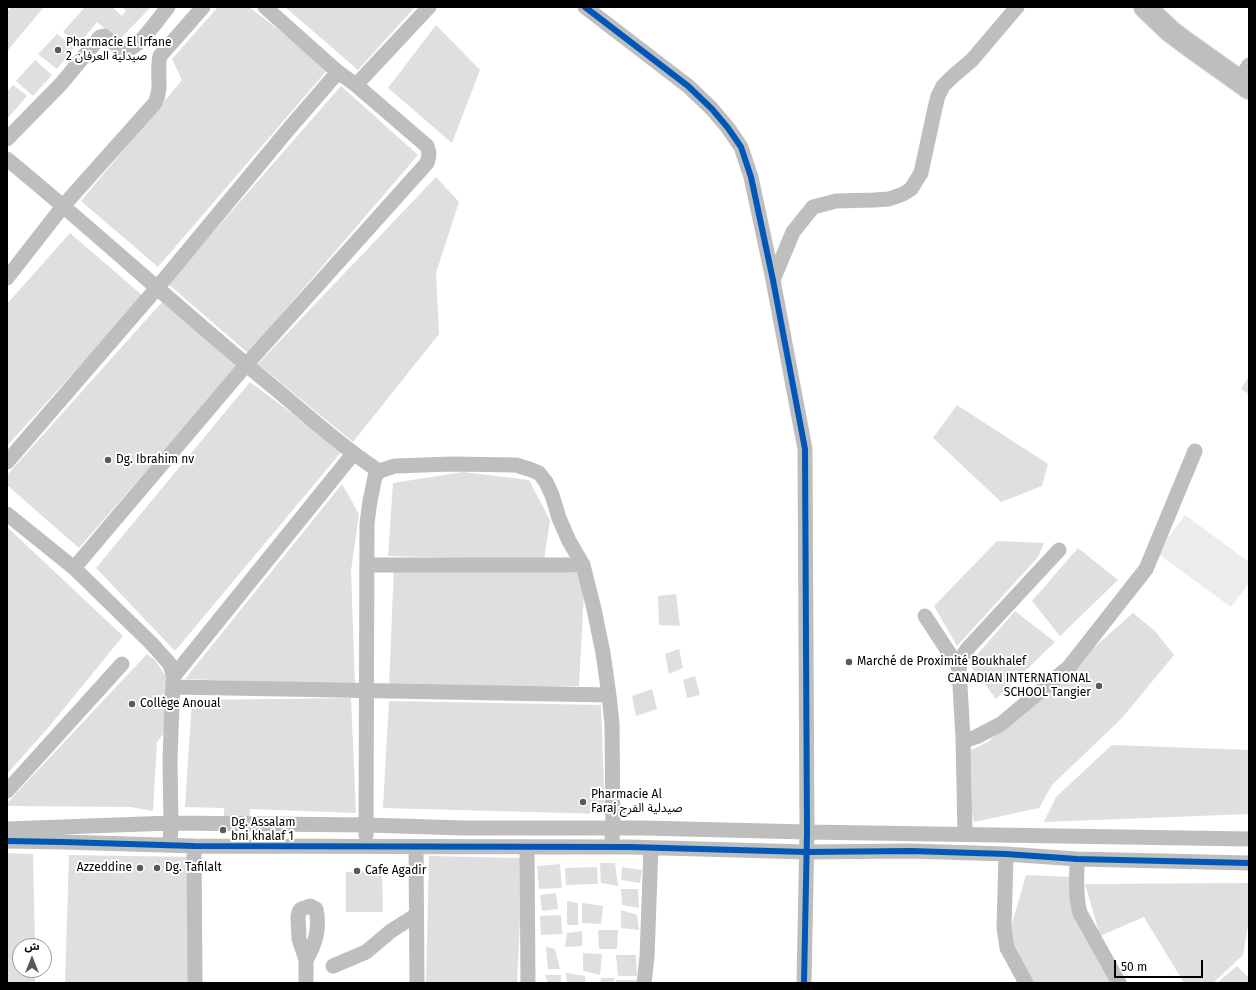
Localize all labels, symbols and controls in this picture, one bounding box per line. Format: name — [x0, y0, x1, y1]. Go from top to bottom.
place label: Pharmacie El Irfane صيدلية العرفان 2 — [66, 36, 172, 64]
marker: Pharmacie El Irfane صيدلية العرفان 2 — [53, 45, 63, 55]
place label: Dg. Ibrahim nv — [116, 453, 194, 467]
marker: Dg. Ibrahim nv — [103, 455, 113, 465]
place label: Marché de Proximité Boukhalef — [857, 655, 1026, 669]
marker: Marché de Proximité Boukhalef — [844, 657, 854, 667]
place label: CANADIAN INTERNATIONAL SCHOOL Tangier — [948, 672, 1091, 700]
marker: CANADIAN INTERNATIONAL SCHOOL Tangier — [1094, 681, 1104, 691]
place label: Collège Anoual — [140, 697, 221, 711]
marker: Collège Anoual — [127, 699, 137, 709]
place label: Pharmacie Al Faraj صيدلية الفرج — [591, 788, 682, 816]
marker: Pharmacie Al Faraj صيدلية الفرج — [578, 797, 588, 807]
place label: Dg. Assalam bni khalaf 1 — [231, 816, 296, 844]
marker: Dg. Assalam bni khalaf 1 — [218, 825, 228, 835]
place label: Azzeddine — [77, 861, 132, 875]
place label: Dg. Tafilalt — [165, 861, 222, 875]
marker: Azzeddine — [135, 863, 145, 873]
marker: Dg. Tafilalt — [152, 863, 162, 873]
place label: Cafe Agadir — [365, 864, 426, 878]
marker: Cafe Agadir — [352, 866, 362, 876]
north arrow — [12, 938, 52, 978]
text: ش — [24, 940, 40, 953]
scale bar — [1116, 952, 1205, 978]
text: 50 m — [1121, 960, 1147, 974]

